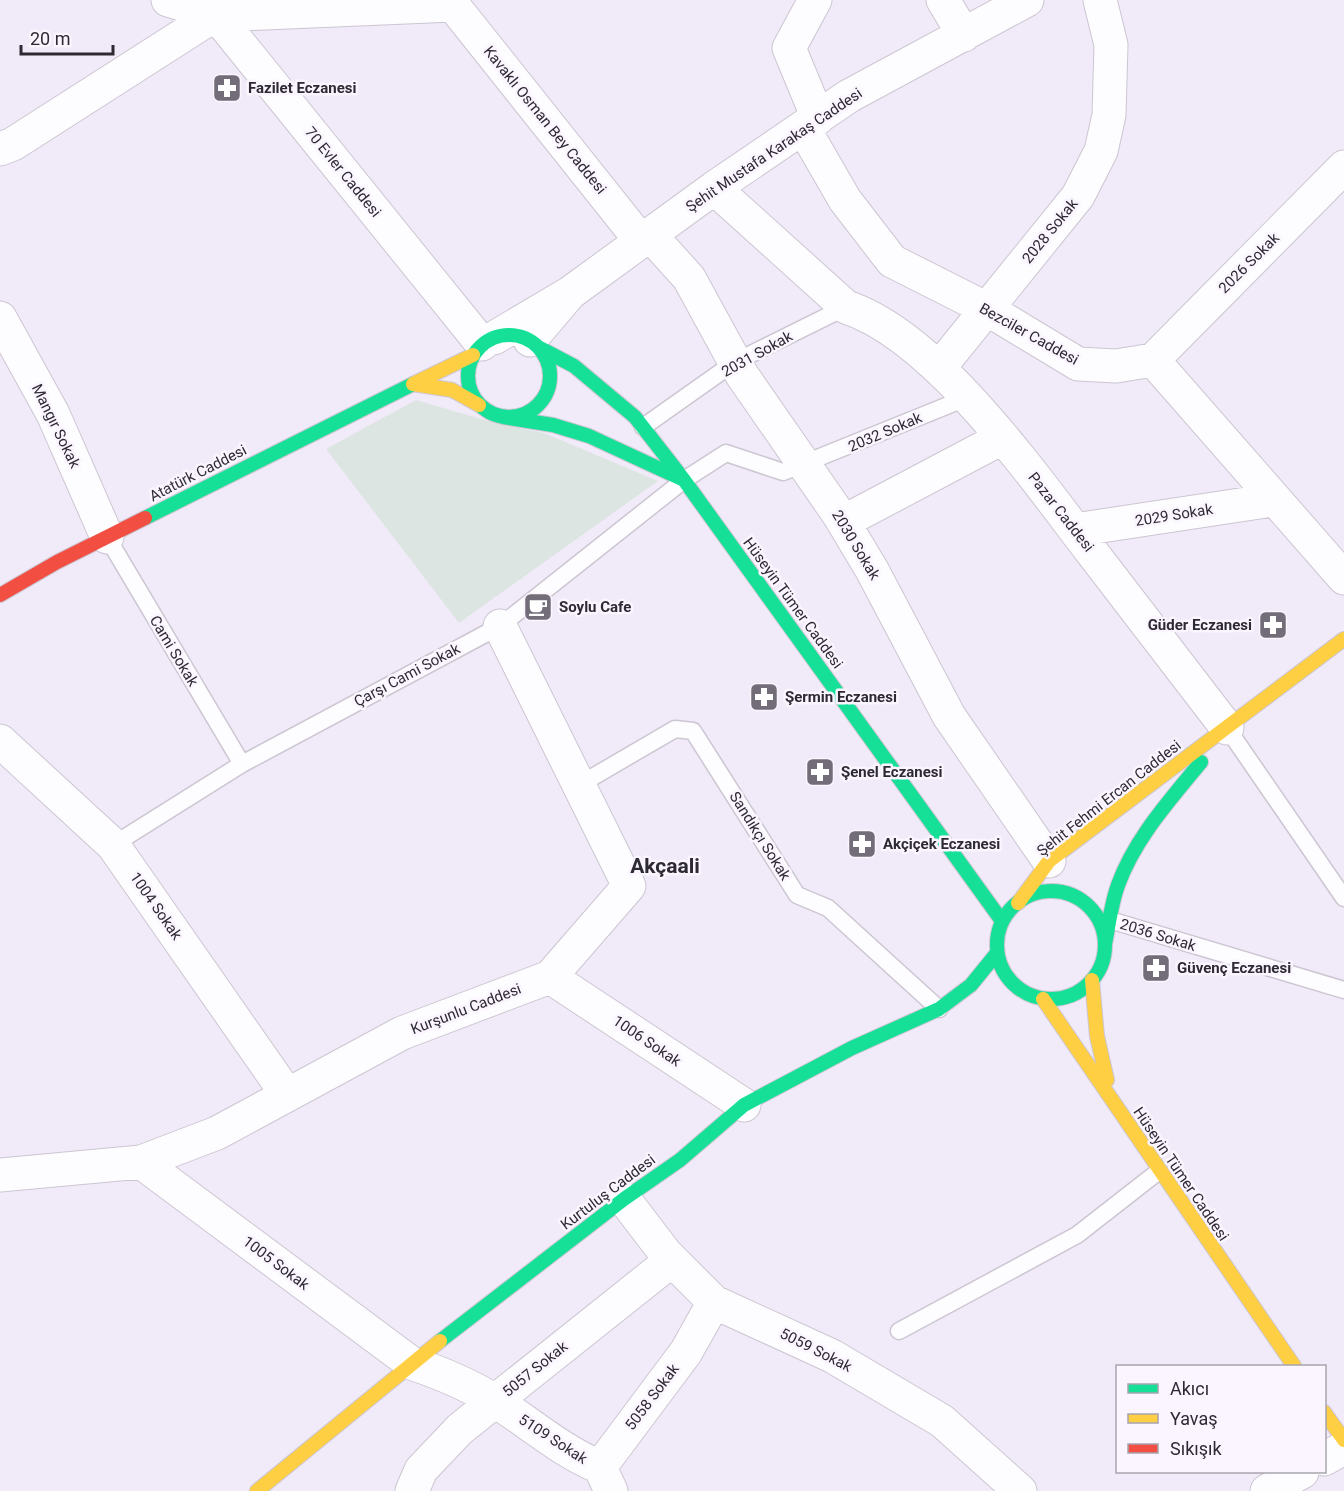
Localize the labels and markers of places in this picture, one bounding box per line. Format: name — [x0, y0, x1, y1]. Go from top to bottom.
pharmacy icon: Fazilet Eczanesi — [211, 72, 243, 104]
place label: Fazilet Eczanesi — [248, 79, 356, 97]
cafe icon: Soylu Cafe — [522, 591, 554, 623]
place label: Soylu Cafe — [559, 598, 631, 616]
pharmacy icon: Güder Eczanesi — [1257, 609, 1289, 641]
place label: Güder Eczanesi — [1148, 616, 1252, 634]
pharmacy icon: Şermin Eczanesi — [748, 681, 780, 713]
place label: Şermin Eczanesi — [785, 688, 897, 706]
pharmacy icon: Şenel Eczanesi — [804, 756, 836, 788]
place label: Şenel Eczanesi — [841, 763, 943, 781]
pharmacy icon: Akçiçek Eczanesi — [846, 828, 878, 860]
place label: Akçiçek Eczanesi — [883, 835, 1000, 853]
pharmacy icon: Güvenç Eczanesi — [1140, 952, 1172, 984]
place label: Güvenç Eczanesi — [1177, 959, 1291, 977]

